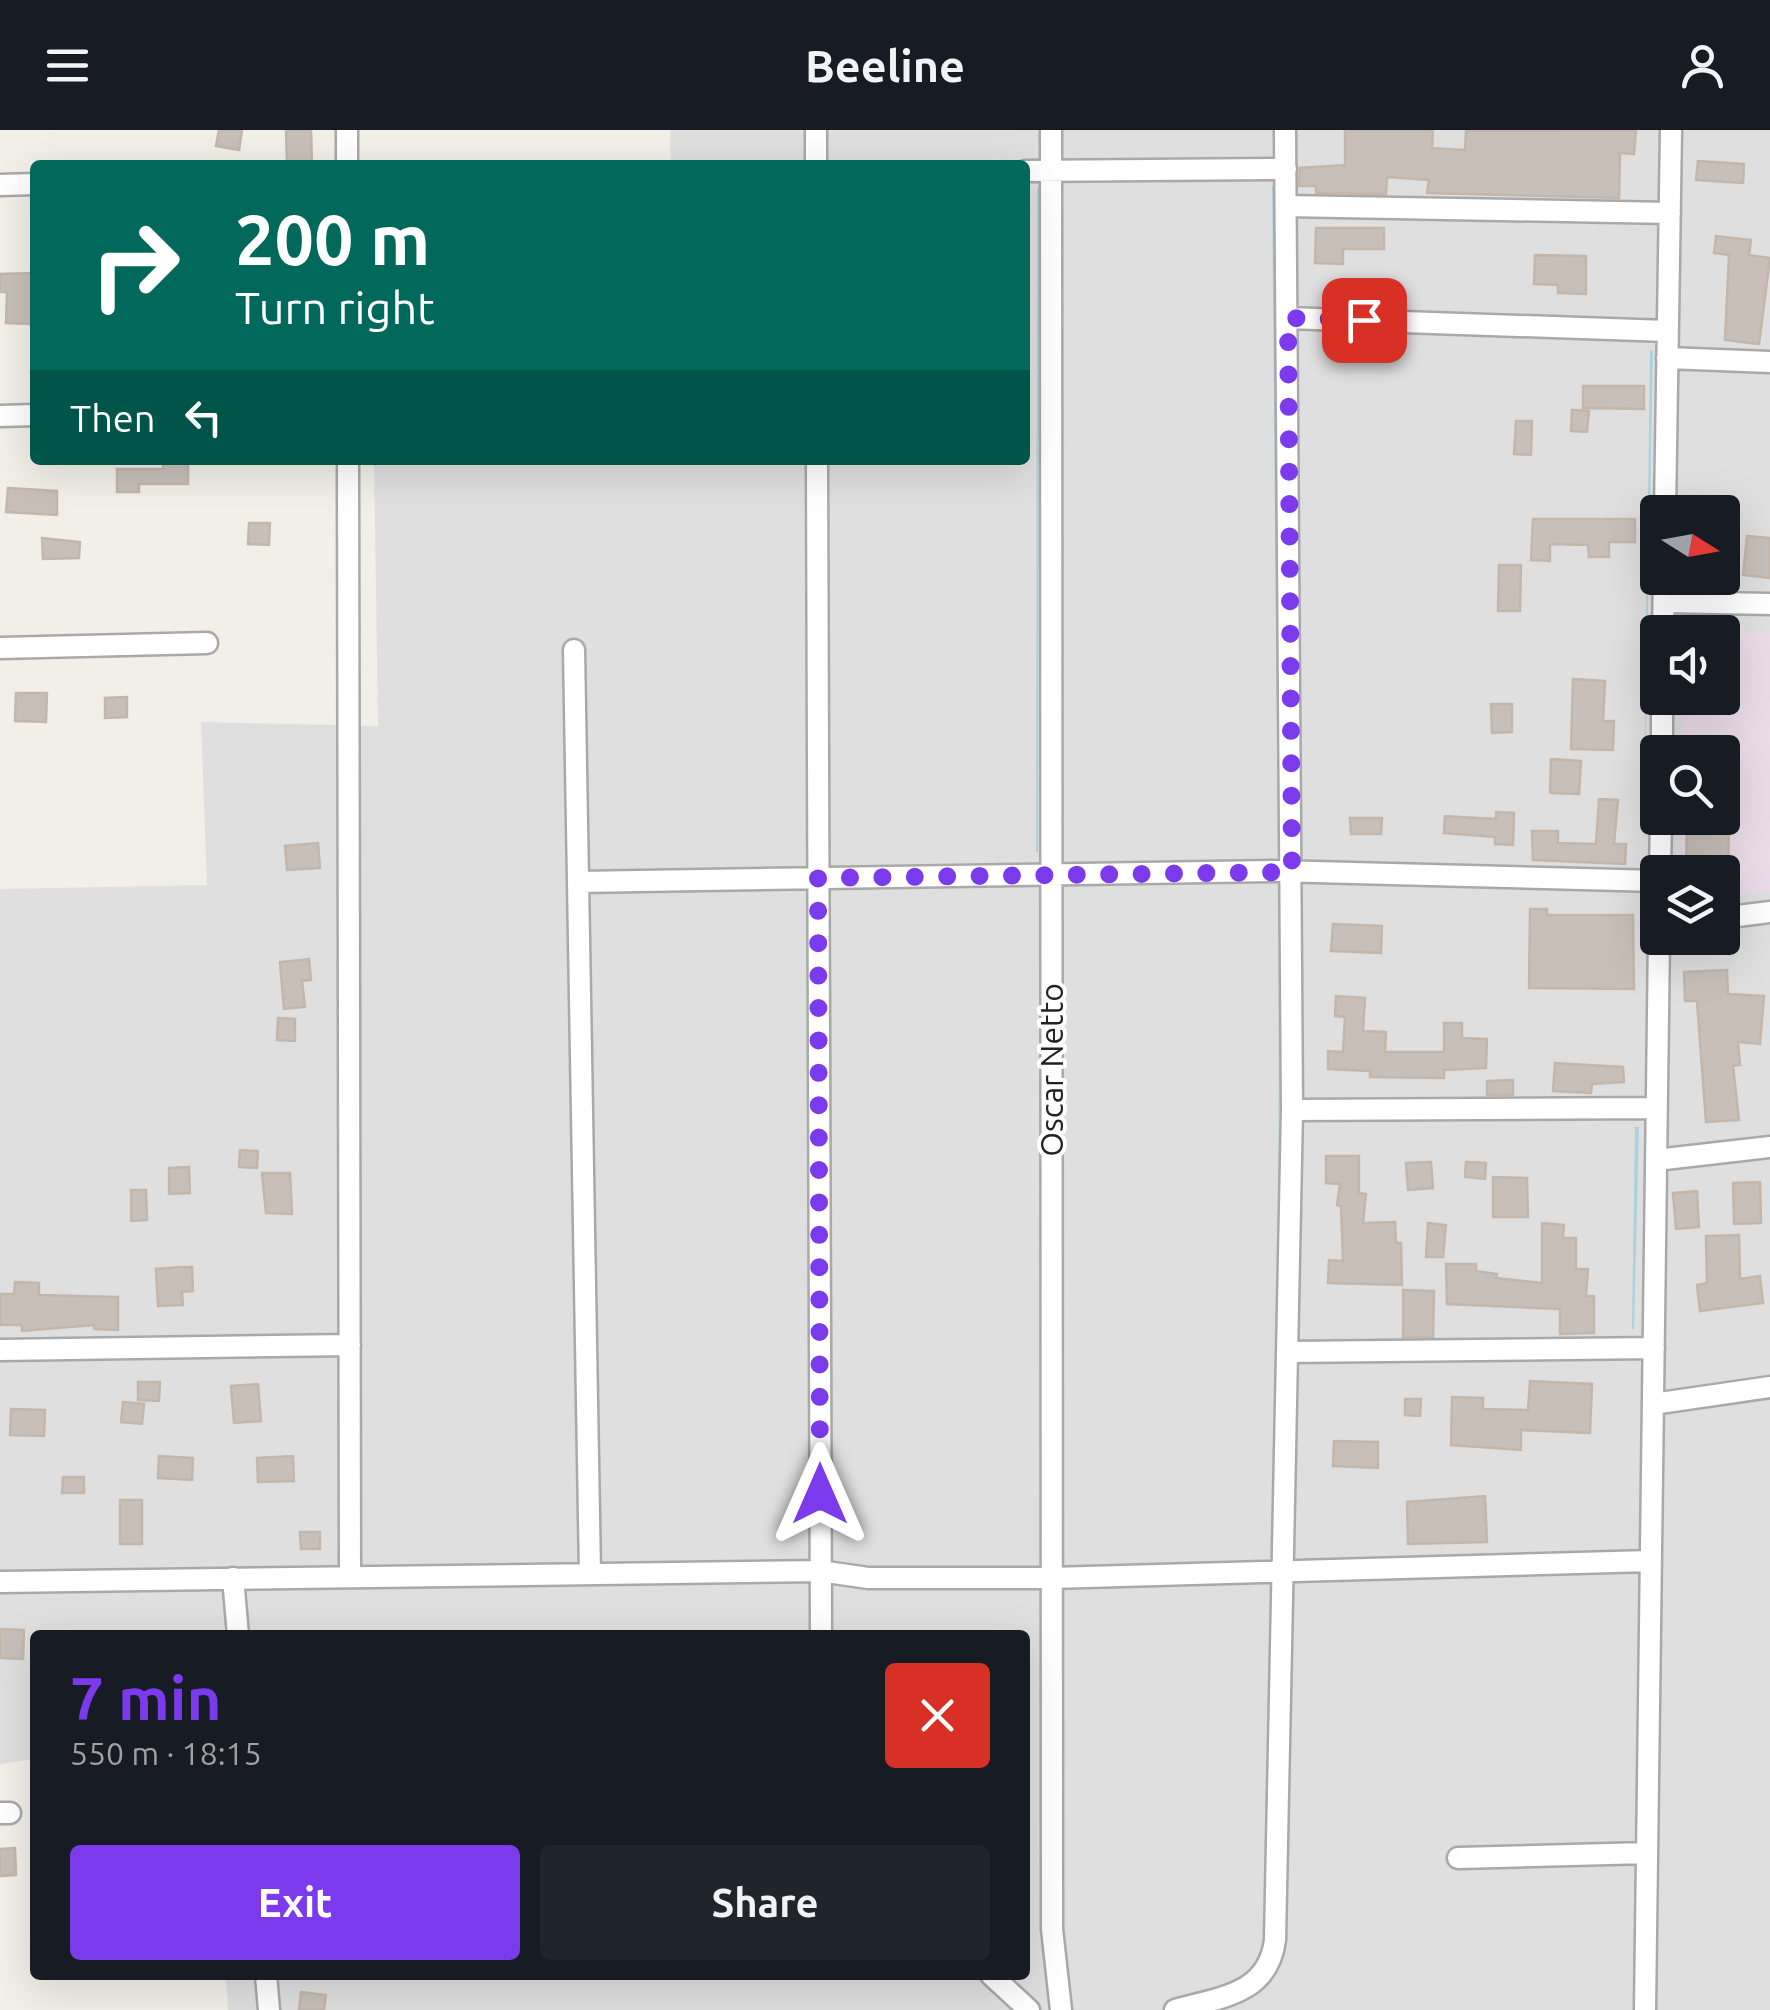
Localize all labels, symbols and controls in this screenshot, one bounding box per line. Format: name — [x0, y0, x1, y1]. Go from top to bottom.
icon: menu — [40, 38, 95, 93]
icon: person — [1675, 38, 1730, 93]
text: Beeline — [805, 40, 965, 91]
icon: right — [70, 200, 200, 330]
text: 200 m — [235, 200, 430, 278]
pin — [1322, 278, 1407, 363]
text: Turn right — [235, 282, 435, 333]
icon: arrive — [1337, 293, 1392, 348]
icon: left — [176, 390, 231, 445]
text: Then — [70, 397, 156, 439]
north arrow — [1640, 495, 1740, 595]
map controls — [1640, 495, 1740, 955]
button: sound — [1640, 615, 1740, 715]
button: search — [1640, 735, 1740, 835]
button: layers — [1640, 855, 1740, 955]
street label: Oscar Netto — [1033, 983, 1069, 1157]
position arrow — [768, 1442, 872, 1546]
button: close — [885, 1663, 990, 1768]
text: 7 min — [70, 1664, 222, 1731]
text: 550 m · 18:15 — [70, 1735, 262, 1771]
button: Exit — [70, 1845, 520, 1960]
button: Share — [540, 1845, 990, 1960]

